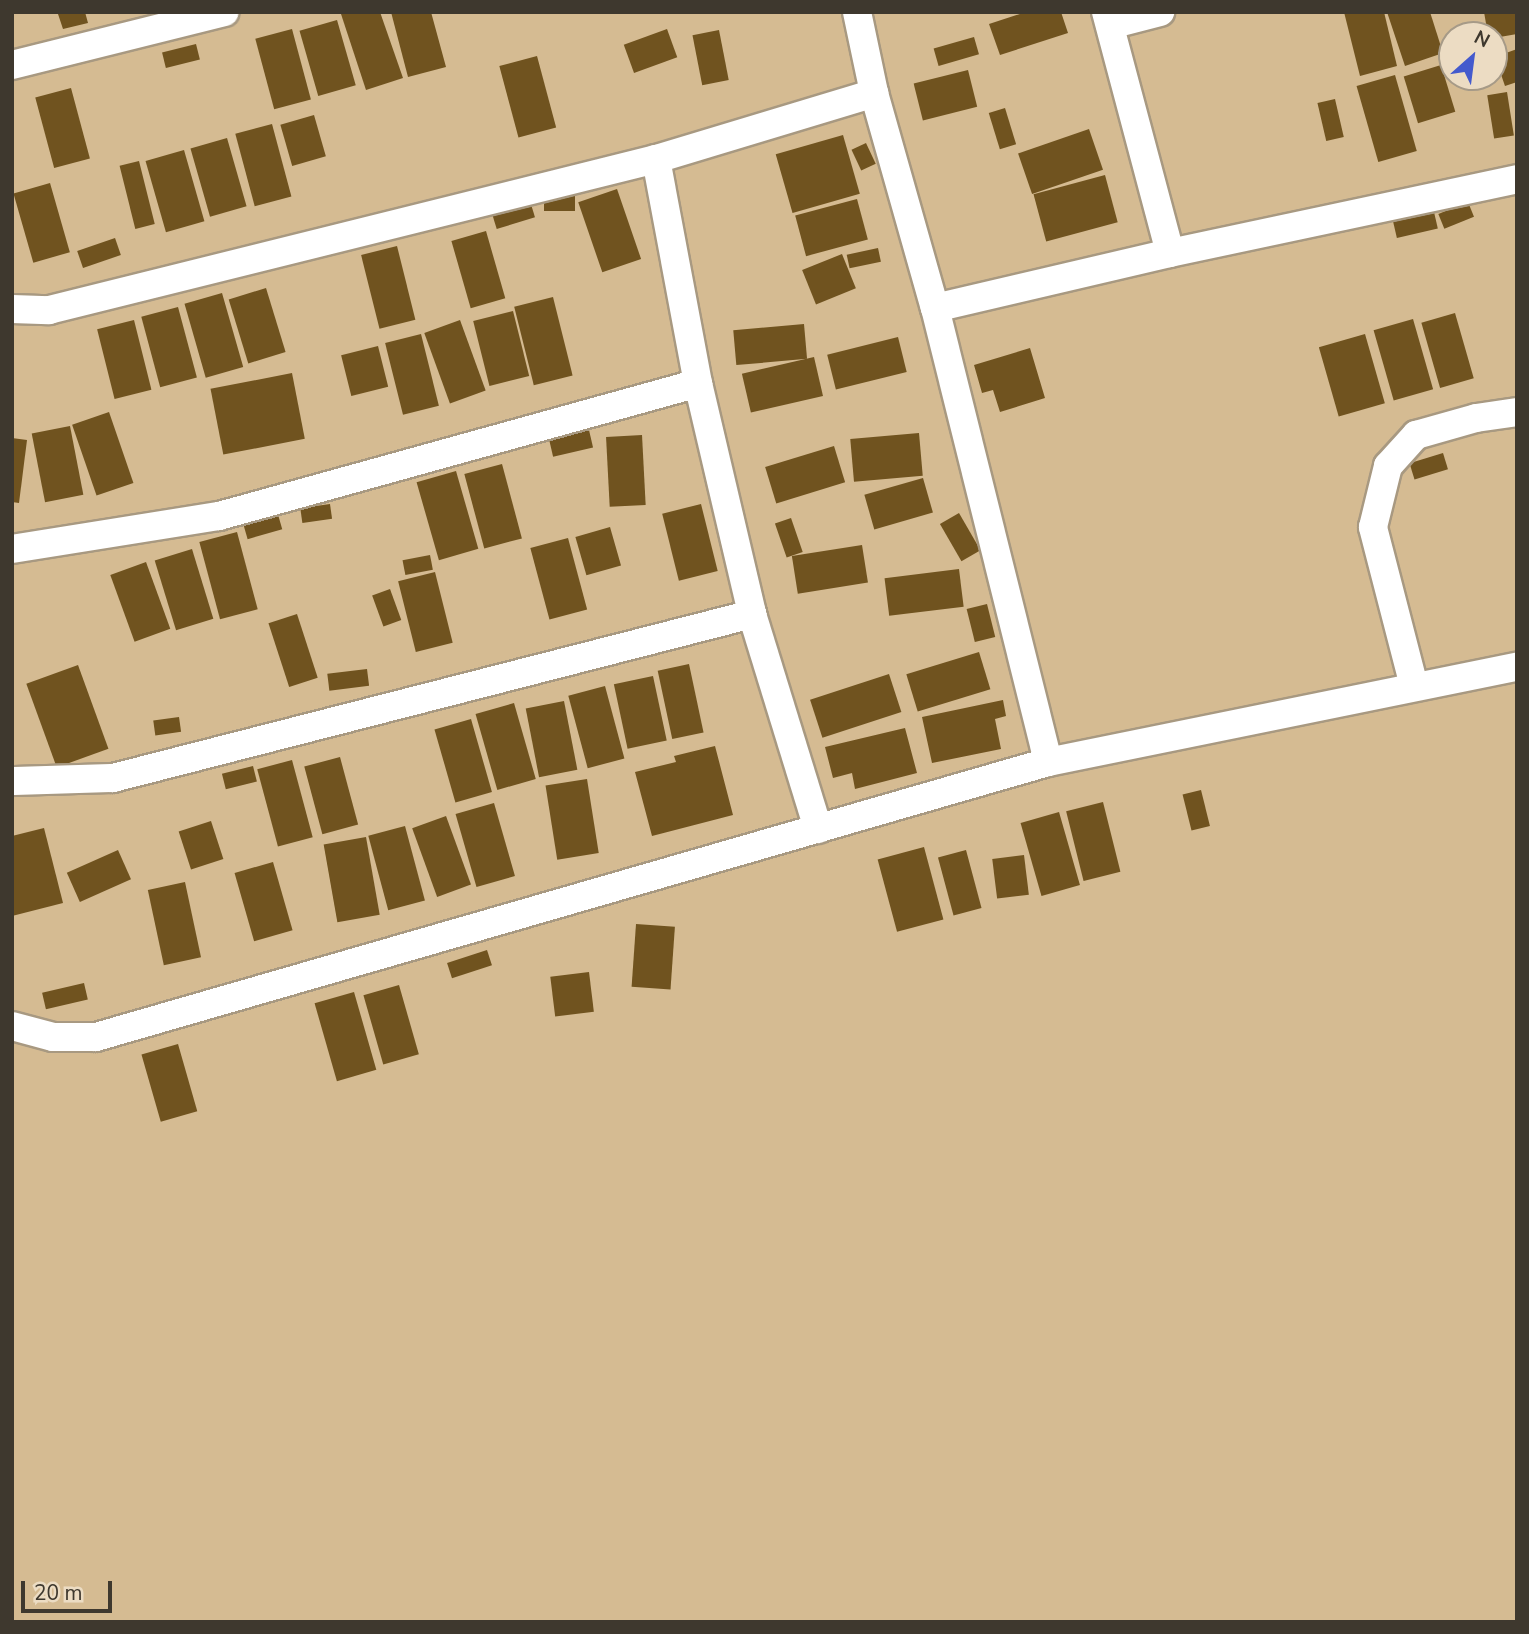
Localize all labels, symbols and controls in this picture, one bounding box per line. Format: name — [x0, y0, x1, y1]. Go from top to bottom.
north arrow — [1438, 21, 1508, 91]
text: N — [1470, 24, 1494, 54]
scale bar — [24, 1568, 116, 1612]
text: 20 m — [34, 1579, 83, 1607]

